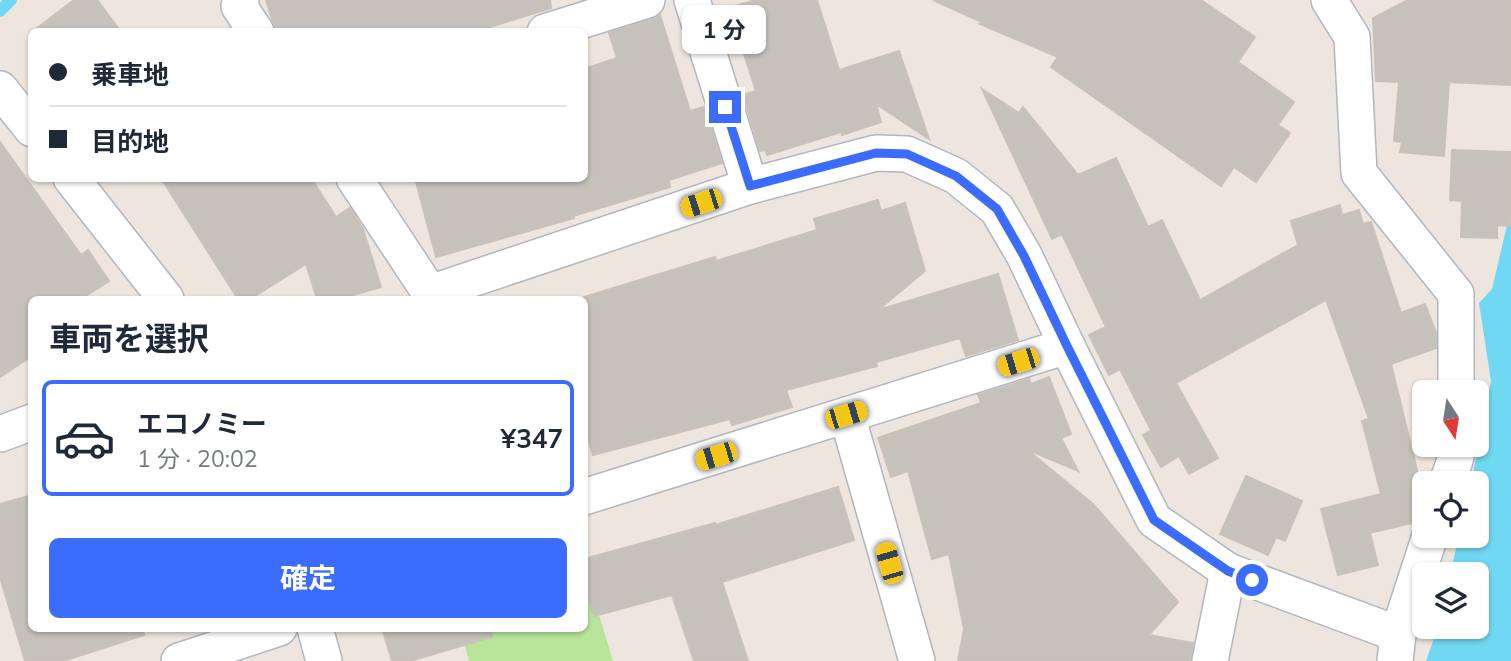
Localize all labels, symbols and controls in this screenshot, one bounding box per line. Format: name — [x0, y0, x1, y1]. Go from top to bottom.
callout: 1 分 — [683, 6, 767, 55]
text: 1 分 — [702, 15, 746, 44]
text: 乗車地 — [91, 58, 169, 91]
route end — [709, 91, 741, 123]
text: 目的地 — [91, 125, 169, 158]
car — [678, 187, 725, 219]
text: 車両を選択 — [49, 318, 209, 358]
car — [995, 346, 1042, 378]
north arrow — [1412, 380, 1489, 457]
map controls — [1412, 380, 1489, 639]
car — [823, 399, 870, 431]
icon: car — [53, 407, 116, 470]
text: エコノミー — [137, 407, 267, 440]
text: ¥347 — [501, 422, 563, 455]
car — [693, 440, 740, 472]
text: 1 分 · 20:02 — [137, 444, 258, 473]
button: locate — [1412, 471, 1489, 548]
button: 確定 — [49, 538, 567, 618]
car — [874, 540, 905, 586]
button: layers — [1412, 562, 1489, 639]
route start — [1236, 564, 1268, 596]

